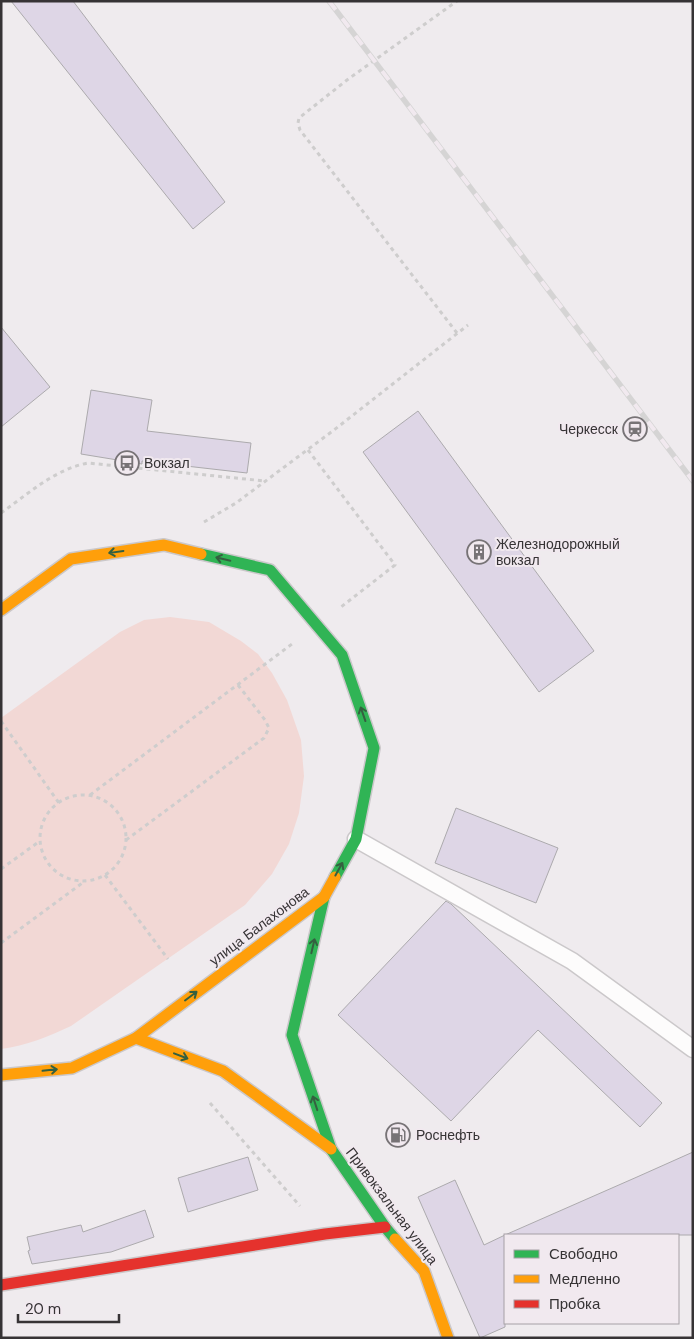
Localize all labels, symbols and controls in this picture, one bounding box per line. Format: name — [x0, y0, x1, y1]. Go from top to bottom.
station icon: Черкесск — [622, 416, 648, 442]
place label: Черкесск — [559, 420, 619, 438]
bus stop icon: Вокзал — [114, 450, 140, 476]
place label: Вокзал — [144, 454, 190, 472]
place label: Железнодорожный вокзал — [496, 535, 620, 569]
building icon: Железнодорожный вокзал — [466, 539, 492, 565]
one-way arrow — [108, 548, 124, 558]
one-way arrow — [215, 554, 231, 563]
one-way arrow — [357, 706, 367, 722]
one-way arrow — [335, 862, 345, 876]
street label: улица Балахонова — [206, 882, 313, 969]
one-way arrow — [309, 939, 318, 955]
one-way arrow — [184, 990, 197, 1001]
one-way arrow — [174, 1052, 189, 1061]
one-way arrow — [41, 1065, 57, 1075]
one-way arrow — [310, 1095, 319, 1111]
fuel station icon: Роснефть — [385, 1122, 411, 1148]
place label: Роснефть — [416, 1126, 480, 1144]
street label: Привокзальная улица — [342, 1144, 442, 1268]
legend — [504, 1234, 679, 1324]
text: Свободно — [549, 1244, 618, 1264]
text: Медленно — [549, 1269, 620, 1289]
scale bar — [18, 1292, 119, 1324]
text: Пробка — [549, 1294, 601, 1314]
text: 20 m — [25, 1299, 61, 1319]

